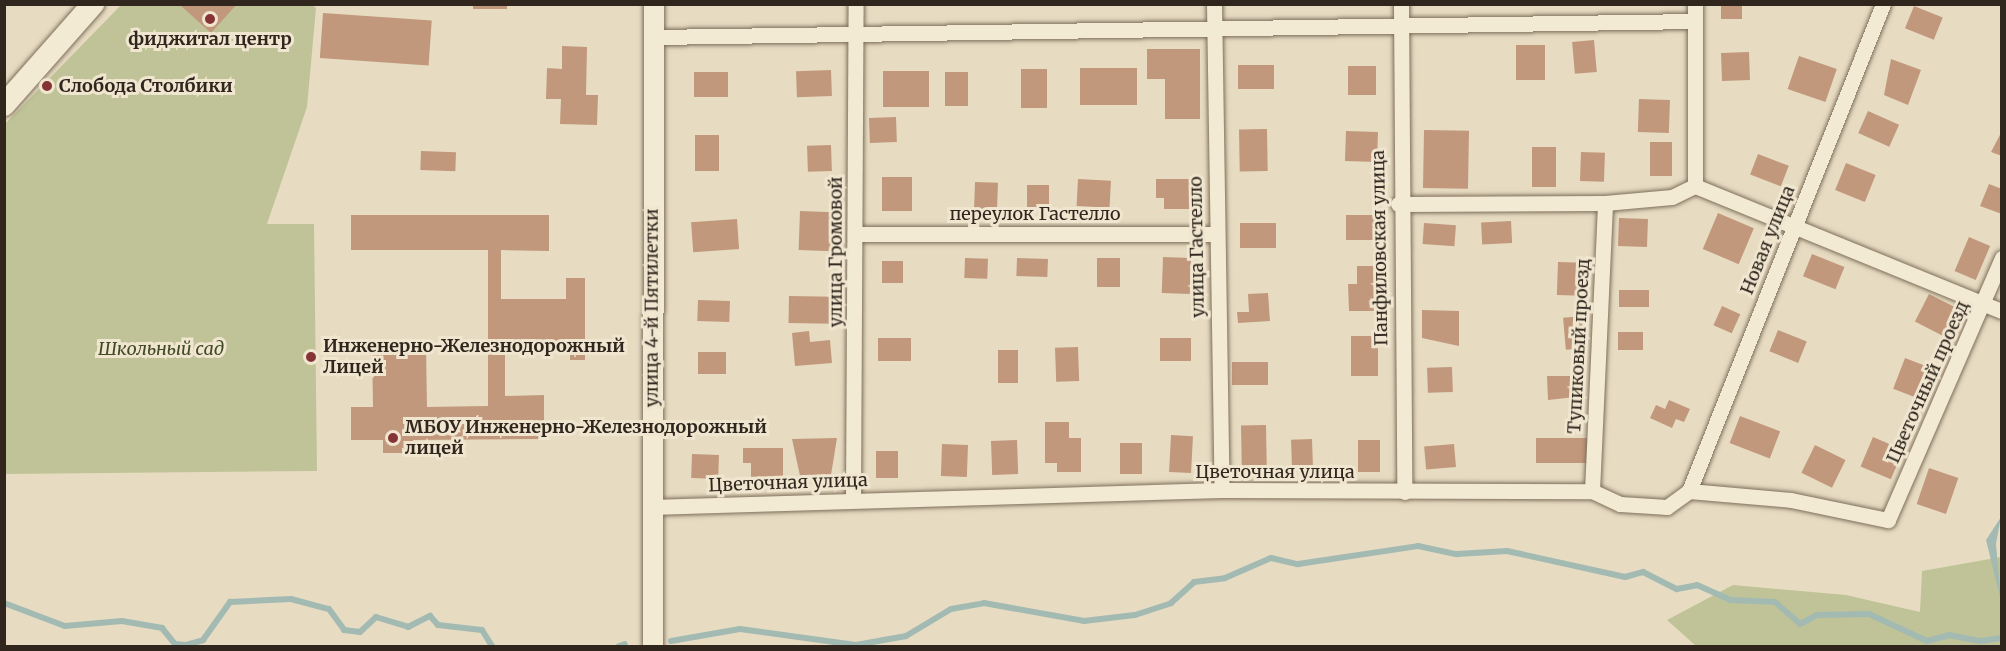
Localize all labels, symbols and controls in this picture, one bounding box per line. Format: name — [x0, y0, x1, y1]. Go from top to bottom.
marker: фиджитал центр — [203, 12, 217, 26]
place label: фиджитал центр — [128, 28, 292, 50]
place label: Слобода Столбики — [59, 75, 233, 97]
marker: Слобода Столбики — [40, 79, 54, 93]
street label: Панфиловская улица — [1367, 150, 1393, 346]
street label: улица Гастелло — [1185, 176, 1209, 318]
street label: улица Громовой — [825, 177, 847, 327]
street label: Новая улица — [1736, 182, 1800, 298]
street label: переулок Гастелло — [949, 203, 1121, 225]
street label: улица 4-й Пятилетки — [641, 209, 663, 407]
street label: Тупиковый проезд — [1564, 258, 1594, 434]
street label: Цветочный проезд — [1882, 297, 1974, 467]
place label: Инженерно-Железнодорожный Лицей — [323, 336, 625, 378]
park label: Школьный сад — [98, 338, 224, 360]
marker: Инженерно-Железнодорожный Лицей — [304, 350, 318, 364]
place label: МБОУ Инженерно-Железнодорожный лицей — [405, 417, 767, 460]
marker: МБОУ Инженерно-Железнодорожный лицей — [386, 431, 400, 445]
street label: Цветочная улица — [1195, 461, 1355, 483]
street label: Цветочная улица — [708, 469, 868, 497]

